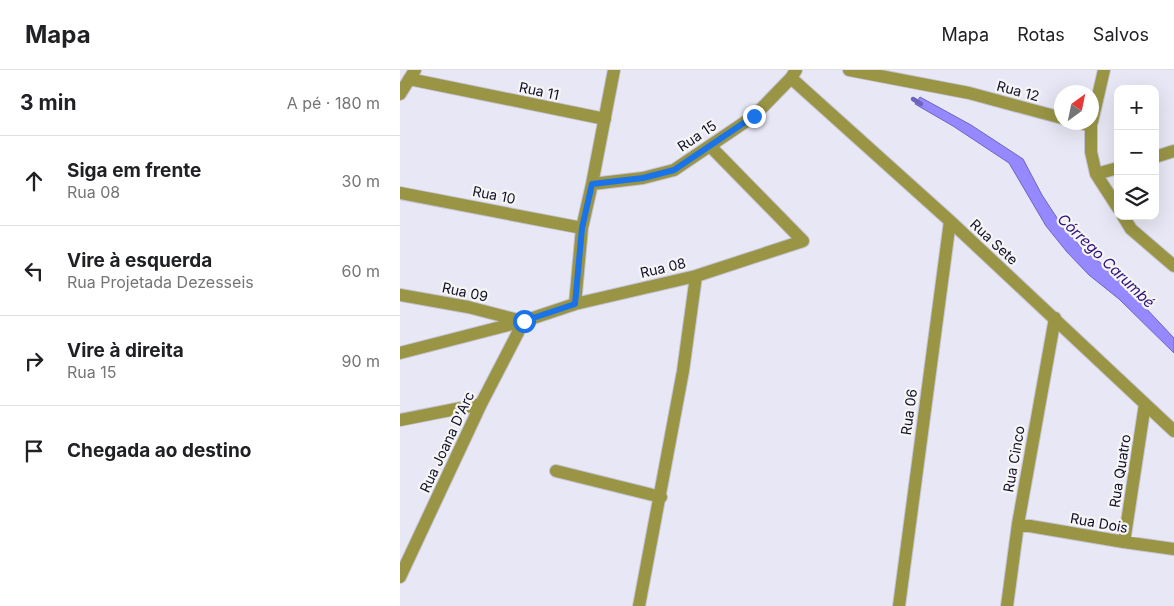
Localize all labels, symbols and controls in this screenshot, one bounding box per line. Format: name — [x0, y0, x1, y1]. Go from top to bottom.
text: Mapa — [25, 20, 91, 49]
text: Mapa — [941, 24, 989, 45]
text: Rotas — [1017, 24, 1065, 45]
text: Salvos — [1093, 24, 1149, 45]
street label: Rua 12 — [995, 77, 1041, 104]
street label: Rua 11 — [518, 78, 561, 103]
north arrow — [1054, 85, 1099, 130]
map controls — [1114, 85, 1159, 220]
button: + — [1114, 85, 1159, 130]
text: 3 min — [20, 90, 76, 115]
text: A pé · 180 m — [287, 93, 380, 113]
route end — [743, 105, 766, 128]
street label: Rua 15 — [674, 116, 719, 155]
button: − — [1114, 130, 1159, 175]
text: Siga em frente — [67, 159, 201, 182]
icon: ahead — [20, 167, 48, 195]
text: 30 m — [342, 171, 380, 191]
button: layers — [1114, 175, 1159, 220]
text: Rua 08 — [67, 182, 120, 202]
street label: Rua 10 — [471, 182, 517, 207]
water label: Córrego Carumbé — [1054, 209, 1159, 312]
street label: Rua Sete — [967, 215, 1022, 268]
text: Vire à esquerda — [67, 249, 212, 272]
street label: Rua 08 — [638, 254, 687, 281]
icon: left — [20, 257, 48, 285]
text: 60 m — [341, 261, 380, 281]
text: Rua Projetada Dezesseis — [67, 272, 254, 292]
street label: Rua 09 — [441, 278, 490, 305]
route start — [513, 310, 536, 333]
text: Vire à direita — [67, 339, 184, 362]
icon: right — [20, 347, 48, 375]
text: 90 m — [341, 351, 380, 371]
text: Rua 15 — [67, 362, 116, 382]
street label: Rua 06 — [897, 388, 920, 436]
street label: Rua Joana D'Arc — [416, 389, 477, 495]
street label: Rua Cinco — [999, 424, 1028, 494]
street label: Rua Quatro — [1105, 433, 1134, 509]
icon: arrive — [20, 437, 48, 465]
text: Chegada ao destino — [67, 439, 251, 462]
street label: Rua Dois — [1069, 509, 1129, 536]

